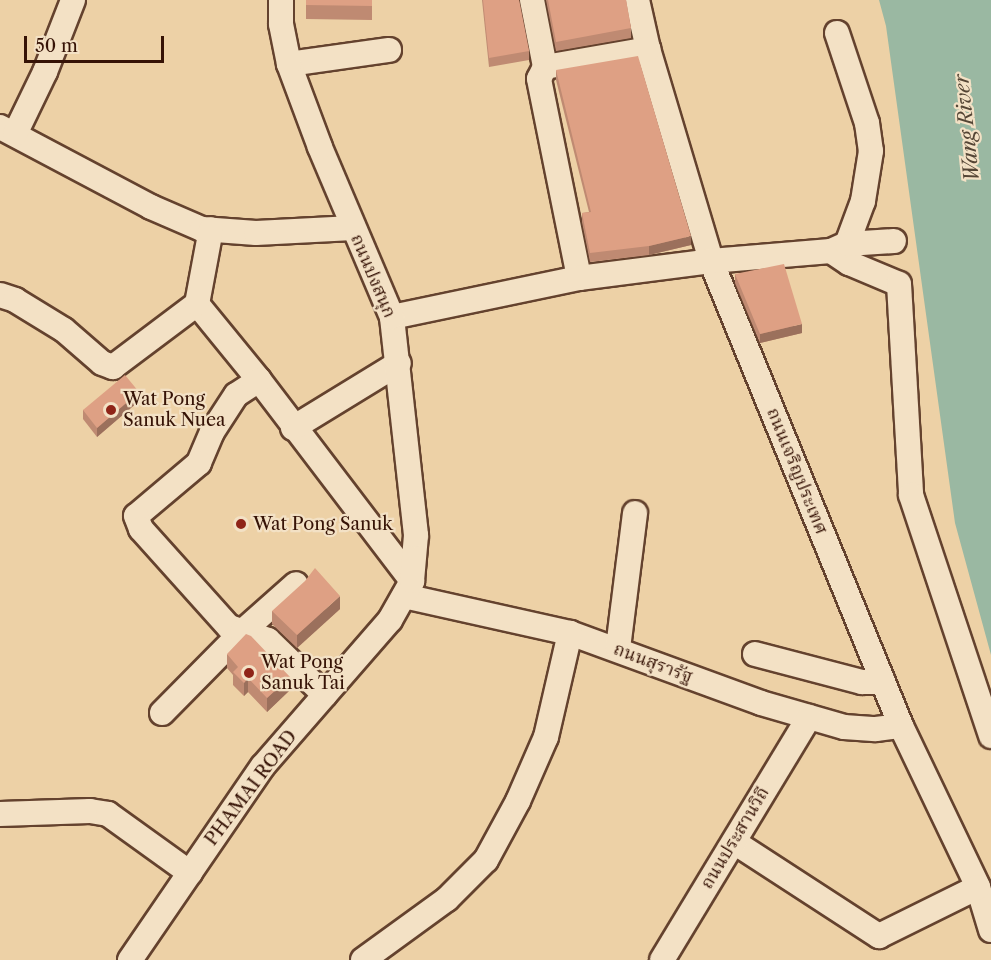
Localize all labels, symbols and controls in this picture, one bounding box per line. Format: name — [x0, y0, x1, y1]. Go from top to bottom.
scale bar — [27, 24, 166, 62]
text: 50 m — [35, 35, 78, 57]
water label: Wang River — [949, 73, 985, 183]
street label: ถนนปงสนุก — [346, 231, 400, 321]
place label: Wat Pong Sanuk Nuea — [123, 389, 226, 432]
marker: Wat Pong Sanuk Nuea — [104, 403, 118, 417]
street label: ถนนเจริญประเทศ — [762, 405, 832, 537]
place label: Wat Pong Sanuk — [253, 513, 393, 535]
marker: Wat Pong Sanuk — [234, 517, 248, 531]
street label: ถนนสุรารัฐ — [610, 638, 696, 688]
place label: Wat Pong Sanuk Tai — [261, 652, 345, 694]
marker: Wat Pong Sanuk Tai — [242, 666, 256, 680]
street label: PHAMAI ROAD — [201, 726, 301, 850]
street label: ถนนประสานวิถี — [696, 783, 774, 893]

